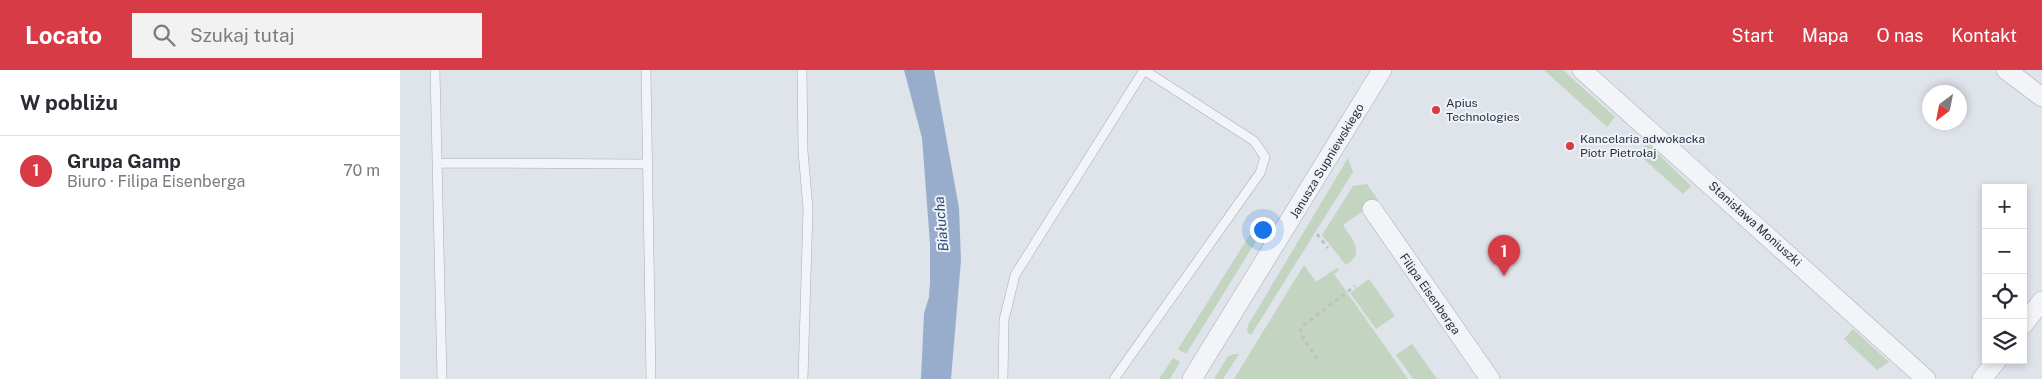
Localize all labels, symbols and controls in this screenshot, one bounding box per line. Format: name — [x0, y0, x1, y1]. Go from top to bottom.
search box — [132, 13, 482, 58]
text: Locato — [25, 21, 102, 49]
icon: search — [150, 21, 178, 49]
text: Szukaj tutaj — [190, 24, 295, 46]
text: Start — [1732, 25, 1774, 46]
text: Mapa — [1802, 25, 1848, 46]
text: O nas — [1876, 25, 1923, 46]
text: Kontakt — [1951, 25, 2017, 46]
north arrow — [1922, 85, 1967, 130]
text: W pobliżu — [20, 90, 118, 115]
place label: Apius Technologies — [1446, 96, 1520, 124]
street label: Janusza Supniewskiego — [1287, 101, 1367, 221]
marker: Apius Technologies — [1430, 104, 1442, 116]
place label: Kancelaria adwokacka Piotr Pietrołaj — [1580, 132, 1705, 160]
marker: Kancelaria adwokacka Piotr Pietrołaj — [1564, 140, 1576, 152]
text: Grupa Gamp — [67, 150, 181, 172]
text: 1 — [33, 161, 39, 180]
text: 70 m — [343, 161, 380, 180]
text: Biuro · Filipa Eisenberga — [67, 172, 245, 191]
street label: Stanisława Moniuszki — [1706, 179, 1804, 269]
map controls — [1982, 184, 2027, 364]
button: + — [1982, 184, 2027, 229]
water label: Białucha — [931, 196, 951, 252]
your location — [1250, 217, 1276, 243]
button: − — [1982, 229, 2027, 274]
pin: 1 — [1488, 235, 1520, 276]
street label: Filipa Eisenberga — [1397, 251, 1463, 337]
button: locate — [1982, 274, 2027, 319]
button: layers — [1982, 319, 2027, 364]

